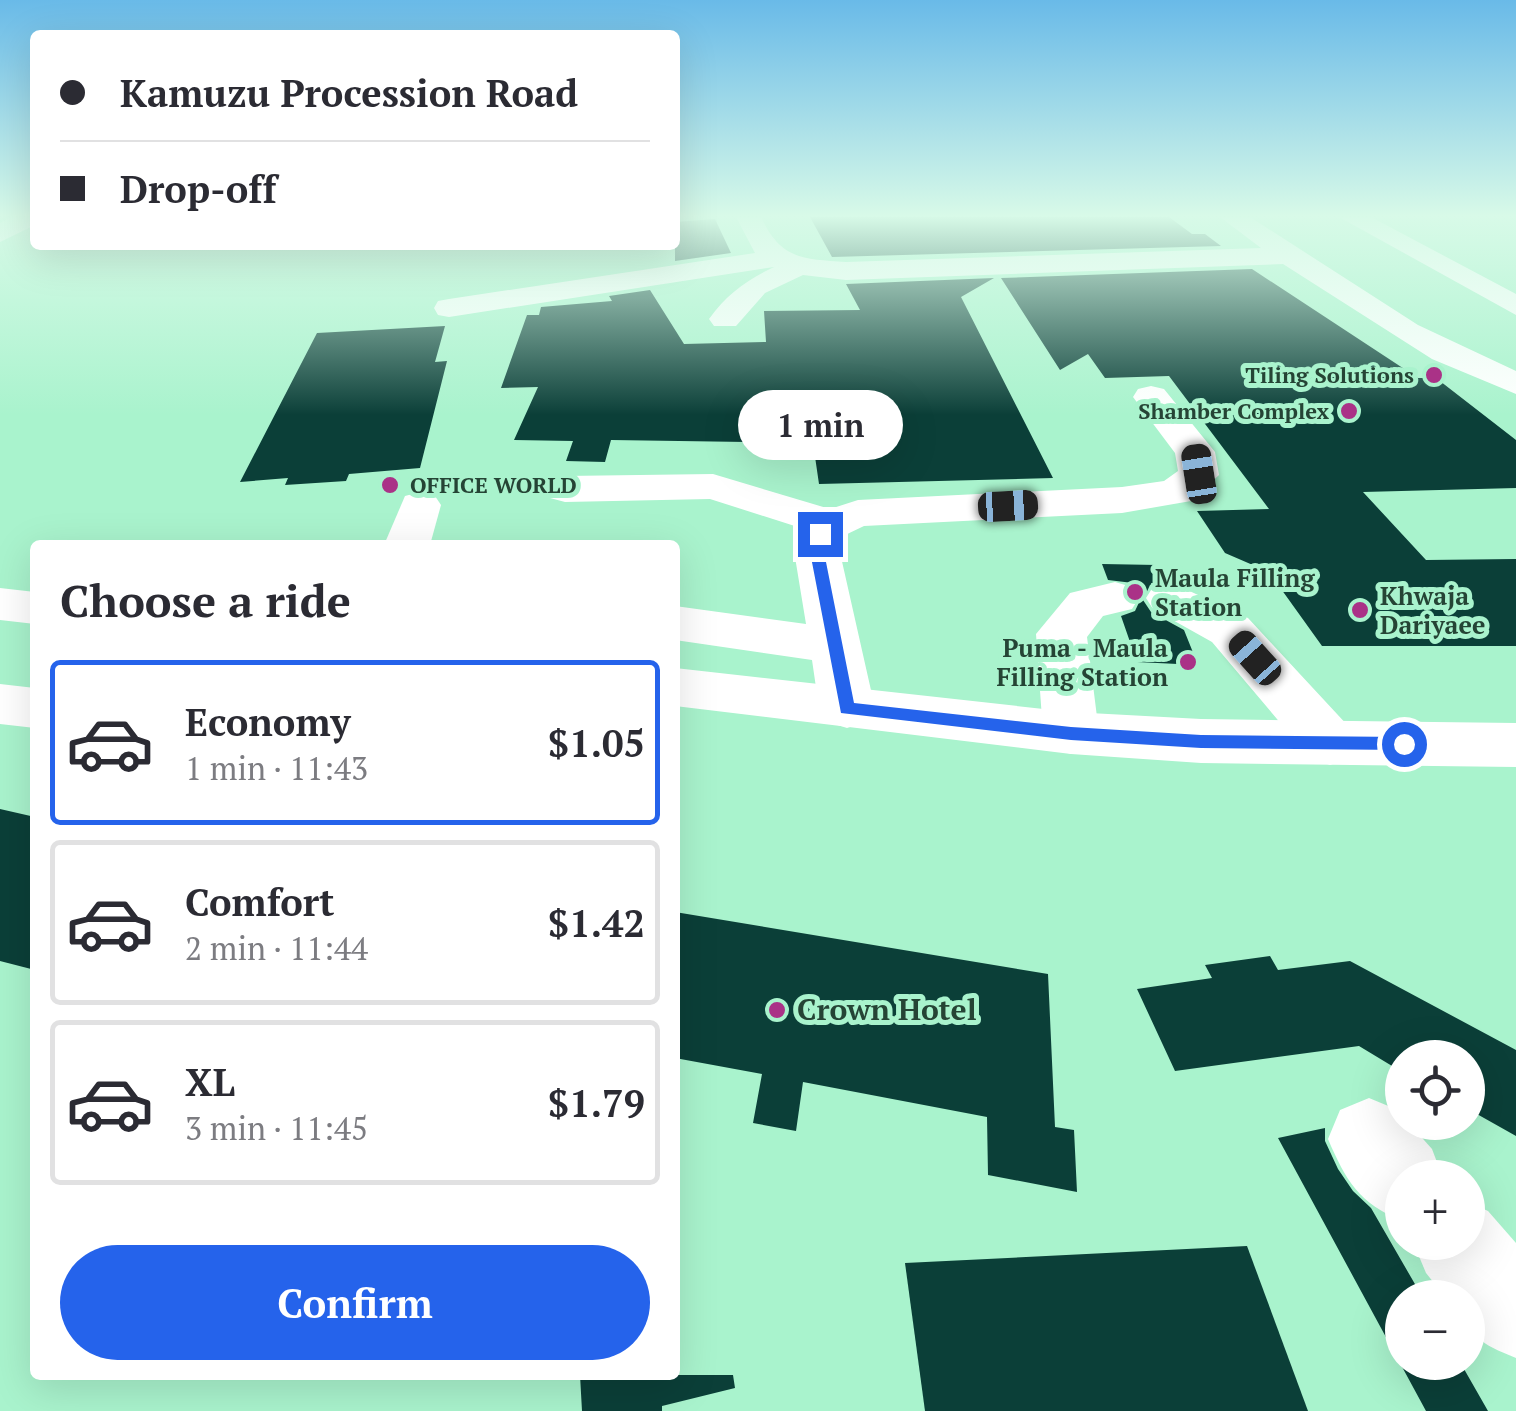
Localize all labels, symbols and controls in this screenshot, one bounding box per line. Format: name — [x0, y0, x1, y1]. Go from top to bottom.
text: Kamuzu Procession Road — [120, 68, 578, 118]
text: Drop-off — [120, 164, 277, 214]
place label: Tiling Solutions — [1245, 360, 1414, 389]
marker: Tiling Solutions — [1423, 364, 1445, 386]
callout: 1 min — [738, 389, 902, 459]
place label: Shamber Complex — [1138, 396, 1330, 425]
marker: Shamber Complex — [1338, 400, 1360, 422]
text: 1 min — [777, 404, 864, 446]
car — [1179, 442, 1219, 506]
place label: OFFICE WORLD — [410, 470, 577, 499]
marker: OFFICE WORLD — [379, 474, 401, 496]
car — [977, 489, 1039, 523]
route end — [798, 512, 843, 557]
place label: Maula Filling Station — [1155, 561, 1315, 623]
text: Choose a ride — [60, 570, 351, 630]
place label: Khwaja Dariyaee — [1380, 579, 1485, 641]
marker: Maula Filling Station — [1124, 581, 1146, 603]
marker: Khwaja Dariyaee — [1349, 599, 1371, 621]
car — [1224, 626, 1286, 690]
place label: Puma - Maula Filling Station — [996, 631, 1168, 693]
marker: Puma - Maula Filling Station — [1177, 651, 1199, 673]
text: Economy — [185, 697, 351, 747]
icon: car — [65, 698, 155, 788]
text: $1.05 — [548, 718, 645, 768]
route start — [1382, 722, 1427, 767]
text: 1 min · 11:43 — [185, 747, 368, 789]
text: Comfort — [185, 877, 334, 927]
icon: car — [65, 878, 155, 968]
text: $1.42 — [548, 898, 645, 948]
text: 2 min · 11:44 — [185, 927, 368, 969]
place label: Crown Hotel — [797, 989, 977, 1029]
marker: Crown Hotel — [766, 999, 788, 1021]
map controls — [1385, 1040, 1485, 1380]
button: locate — [1385, 1040, 1485, 1140]
text: XL — [185, 1057, 235, 1107]
icon: car — [65, 1058, 155, 1148]
text: $1.79 — [548, 1078, 645, 1128]
text: 3 min · 11:45 — [185, 1107, 368, 1149]
button: + — [1385, 1160, 1485, 1260]
button: Confirm — [60, 1245, 650, 1360]
button: − — [1385, 1280, 1485, 1380]

